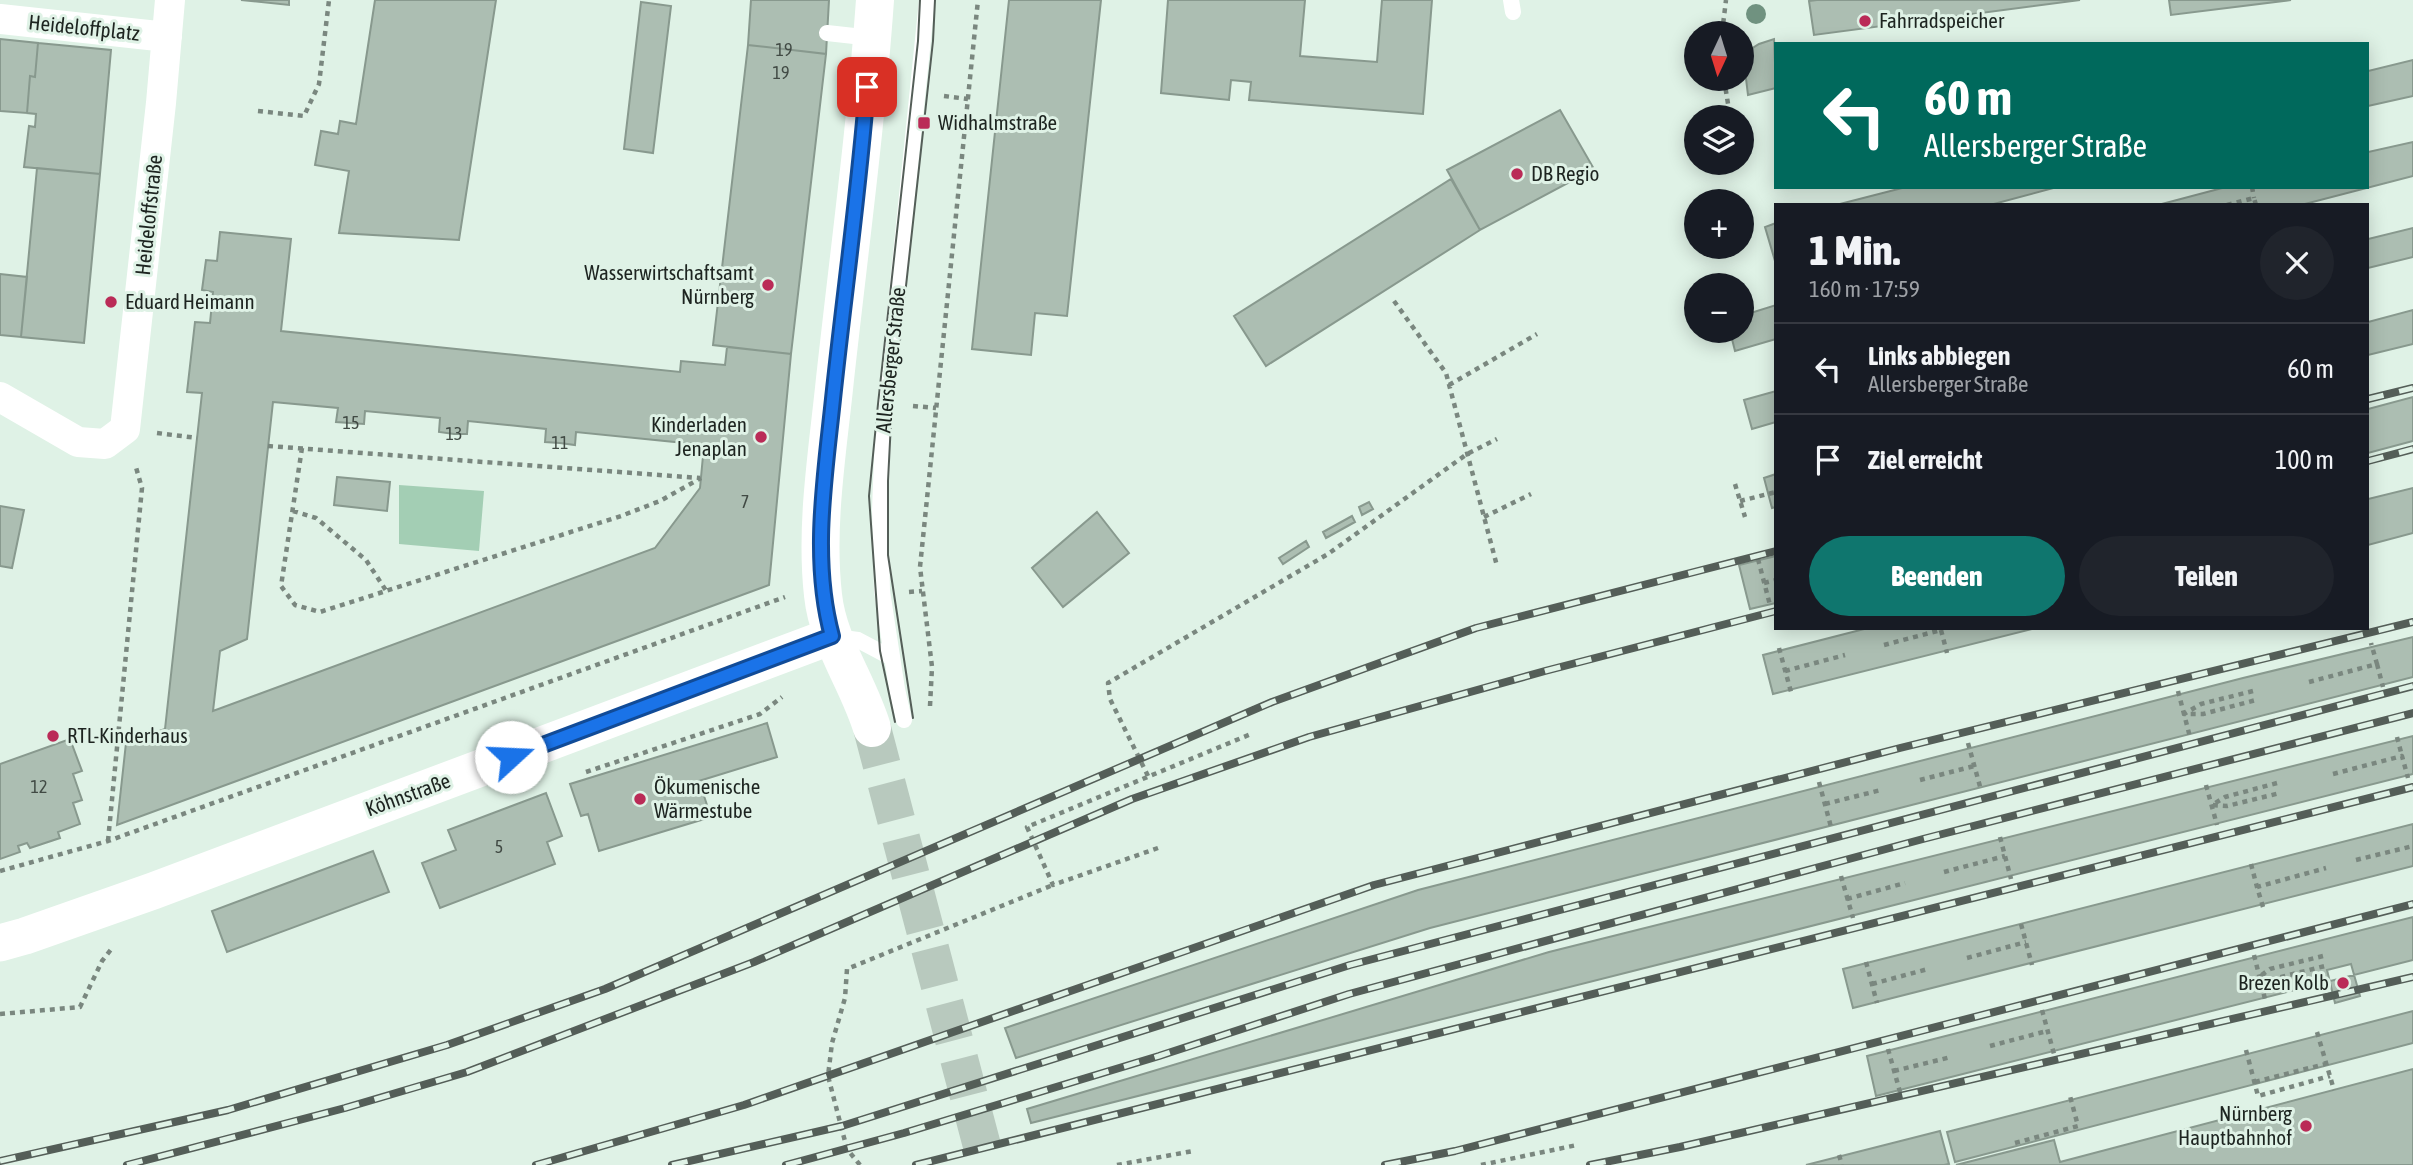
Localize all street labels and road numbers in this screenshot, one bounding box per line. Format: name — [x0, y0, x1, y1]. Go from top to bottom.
street label: Heideloffplatz — [27, 9, 141, 45]
street label: Heideloffstraße — [130, 153, 166, 276]
street label: Allersberger Straße — [870, 286, 910, 434]
street label: Köhnstraße — [362, 768, 453, 820]

